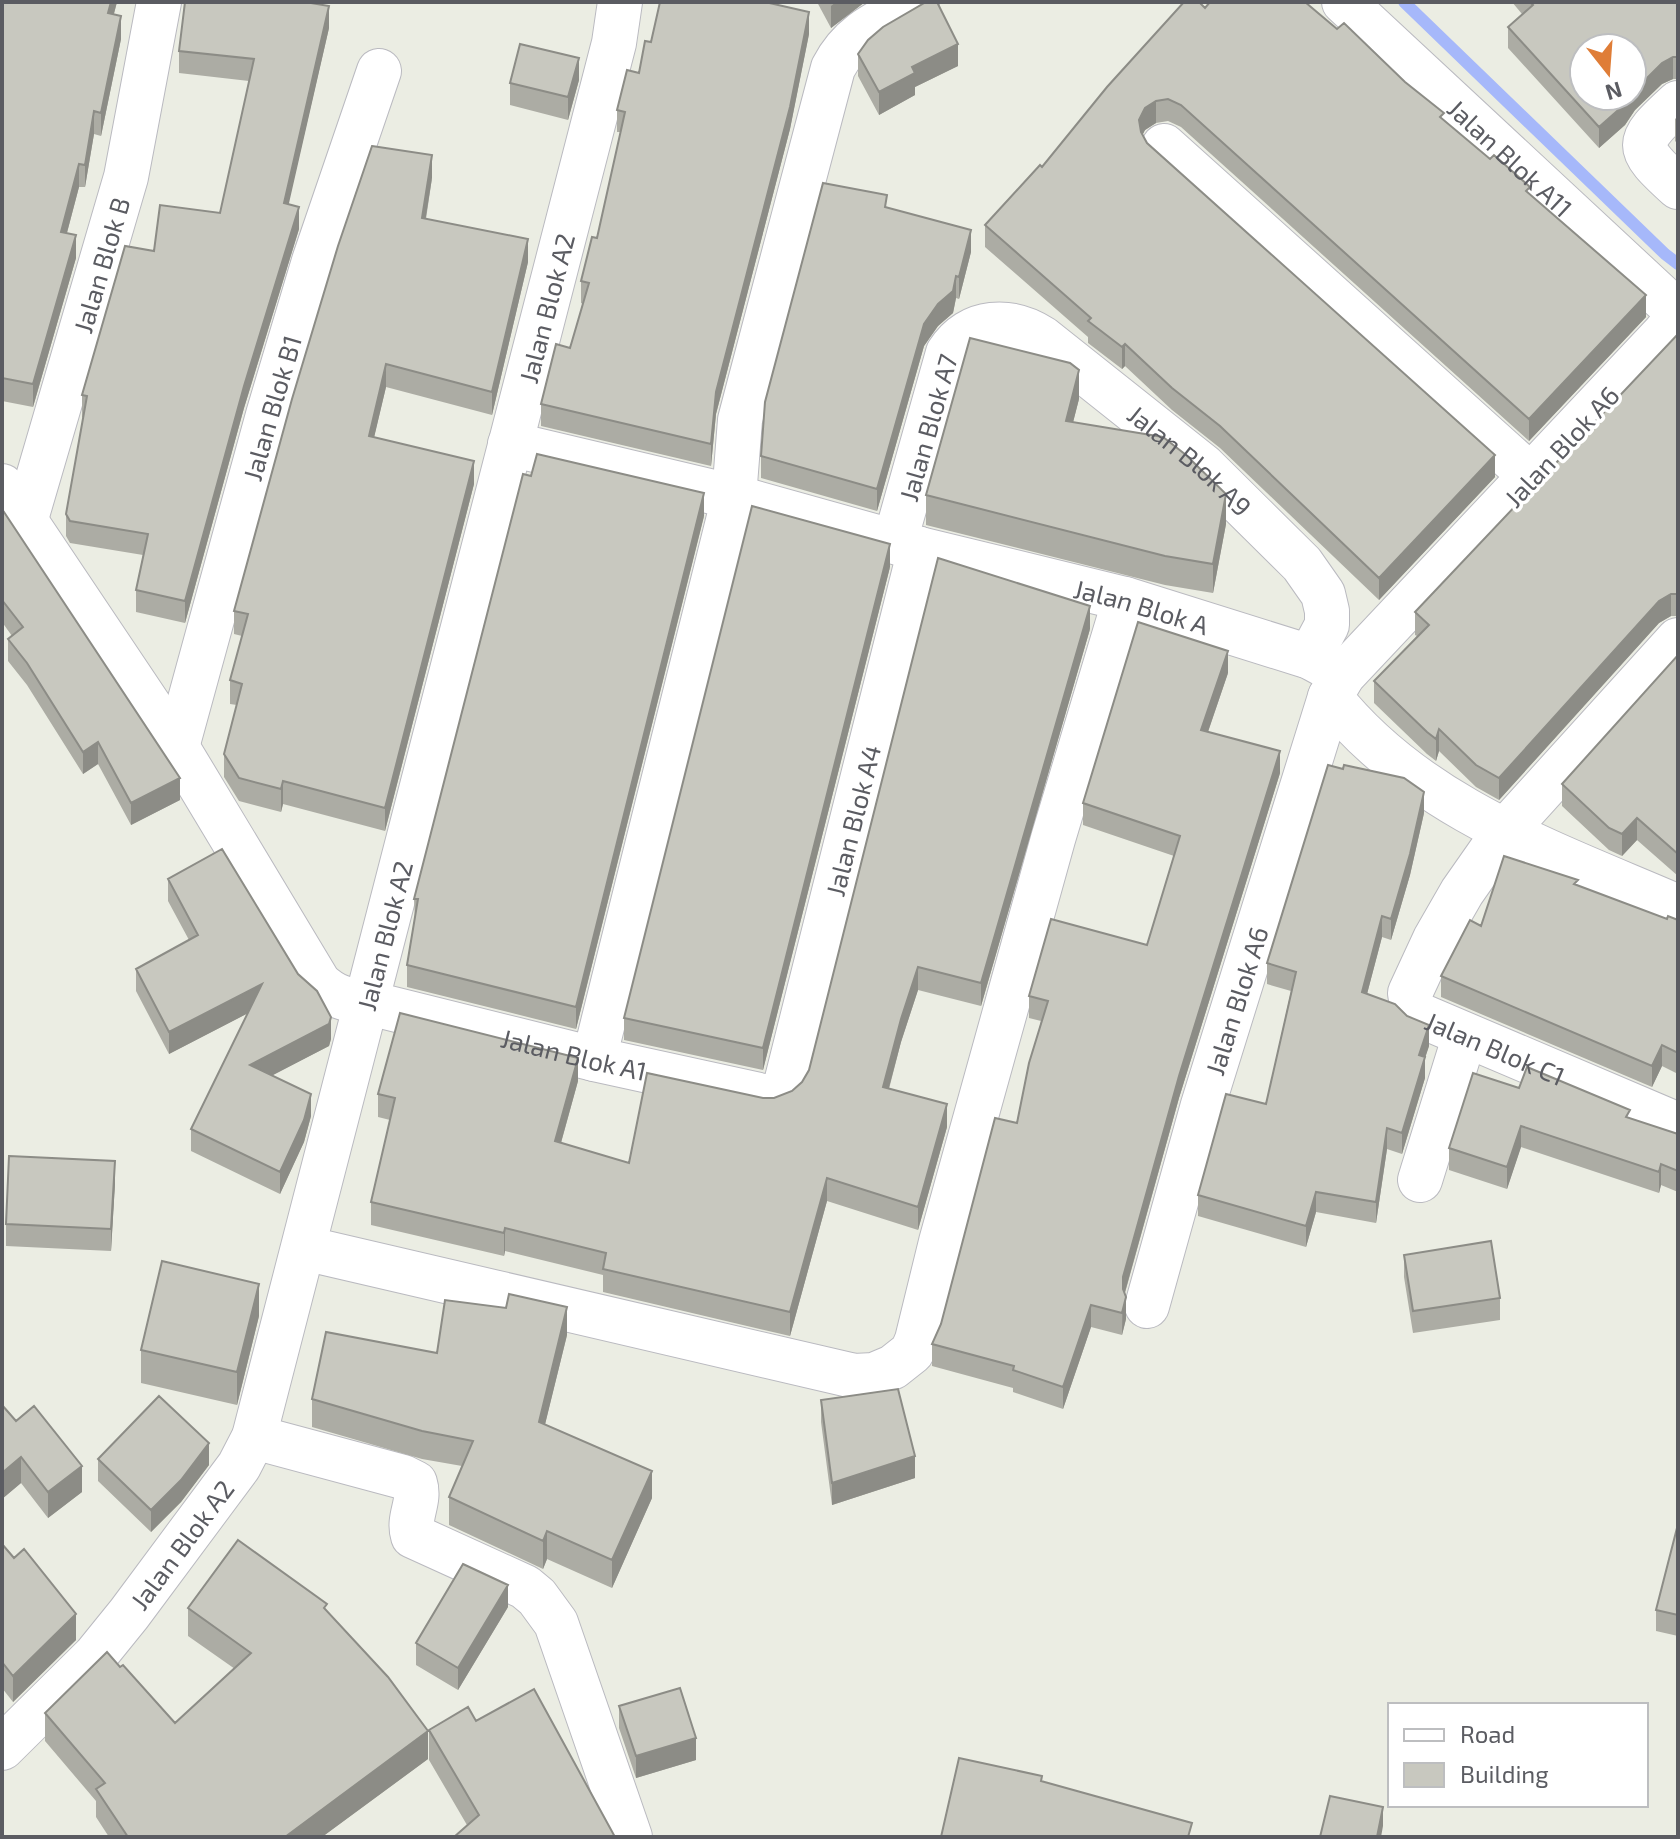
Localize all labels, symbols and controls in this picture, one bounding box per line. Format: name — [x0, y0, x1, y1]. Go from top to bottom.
north arrow — [1568, 32, 1648, 112]
text: N — [1603, 77, 1626, 107]
street label: Jalan Blok A11 — [1442, 92, 1580, 223]
street label: Jalan Blok B — [66, 193, 135, 336]
street label: Jalan Blok A2 — [511, 230, 580, 386]
street label: Jalan Blok B1 — [235, 331, 307, 484]
street label: Jalan Blok A7 — [892, 350, 963, 505]
street label: Jalan Blok A6 — [1497, 379, 1625, 513]
street label: Jalan Blok A9 — [1122, 397, 1259, 522]
street label: Jalan Blok A — [1071, 572, 1213, 640]
street label: Jalan Blok A4 — [818, 741, 886, 899]
street label: Jalan Blok A2 — [349, 857, 418, 1014]
street label: Jalan Blok A6 — [1198, 922, 1273, 1079]
street label: Jalan Blok C1 — [1421, 1004, 1570, 1091]
street label: Jalan Blok A1 — [498, 1021, 650, 1086]
street label: Jalan Blok A2 — [123, 1473, 239, 1615]
legend — [1388, 1703, 1648, 1807]
text: Road — [1460, 1719, 1515, 1748]
text: Building — [1460, 1759, 1549, 1788]

